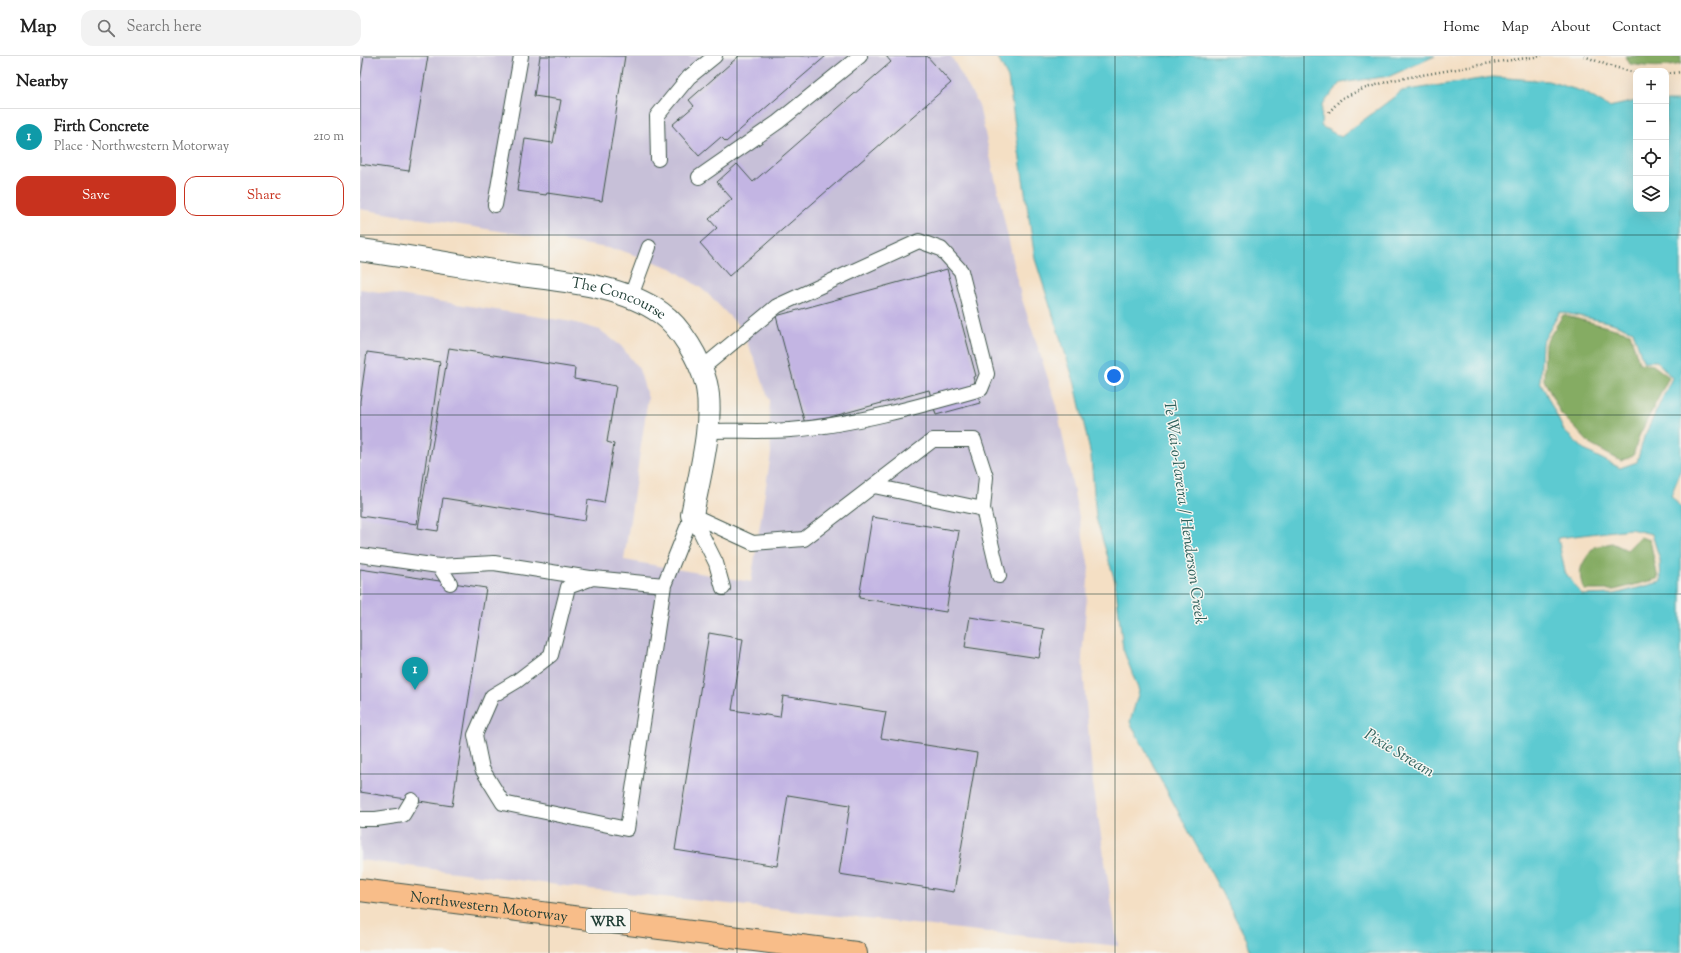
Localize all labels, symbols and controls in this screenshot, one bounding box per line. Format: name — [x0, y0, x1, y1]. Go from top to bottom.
search box — [81, 10, 361, 46]
text: Map — [20, 14, 57, 41]
icon: search — [95, 17, 117, 39]
text: Search here — [127, 17, 202, 38]
text: Home — [1443, 18, 1480, 38]
text: Map — [1502, 18, 1529, 38]
text: About — [1551, 18, 1590, 38]
text: Contact — [1612, 18, 1661, 38]
map controls — [1633, 68, 1669, 212]
button: + — [1633, 68, 1669, 104]
text: Nearby — [16, 70, 68, 94]
button: − — [1633, 104, 1669, 140]
text: Firth Concrete — [54, 117, 149, 138]
text: 1 — [27, 128, 31, 146]
text: 210 m — [313, 128, 344, 146]
text: Place · Northwestern Motorway — [54, 138, 229, 156]
button: locate — [1633, 140, 1669, 176]
button: Save — [16, 176, 176, 216]
button: Share — [184, 176, 344, 216]
button: layers — [1633, 176, 1669, 212]
street label: The Concourse — [569, 273, 670, 325]
your location — [1104, 366, 1124, 386]
water label: Te Wai-o-Pareira / Henderson Creek — [1156, 399, 1211, 626]
pin: 1 — [402, 657, 428, 690]
water label: Pixie Stream — [1359, 724, 1438, 784]
street label: Northwestern Motorway — [409, 887, 570, 928]
road number: WRR — [586, 909, 630, 933]

